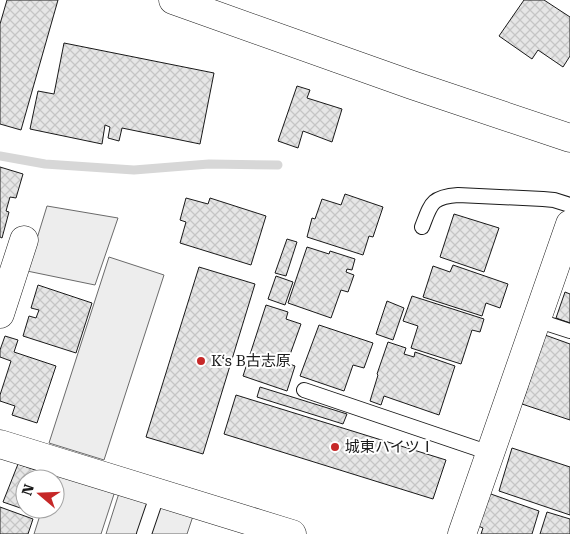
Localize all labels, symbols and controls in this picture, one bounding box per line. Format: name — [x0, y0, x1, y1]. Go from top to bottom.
place label: K‘s B古志原 — [211, 352, 291, 370]
marker: K‘s B古志原 — [195, 355, 207, 367]
place label: 城東ハイツⅠ — [345, 438, 435, 456]
marker: 城東ハイツⅠ — [329, 441, 341, 453]
north arrow — [15, 469, 65, 519]
text: N — [18, 482, 37, 497]

